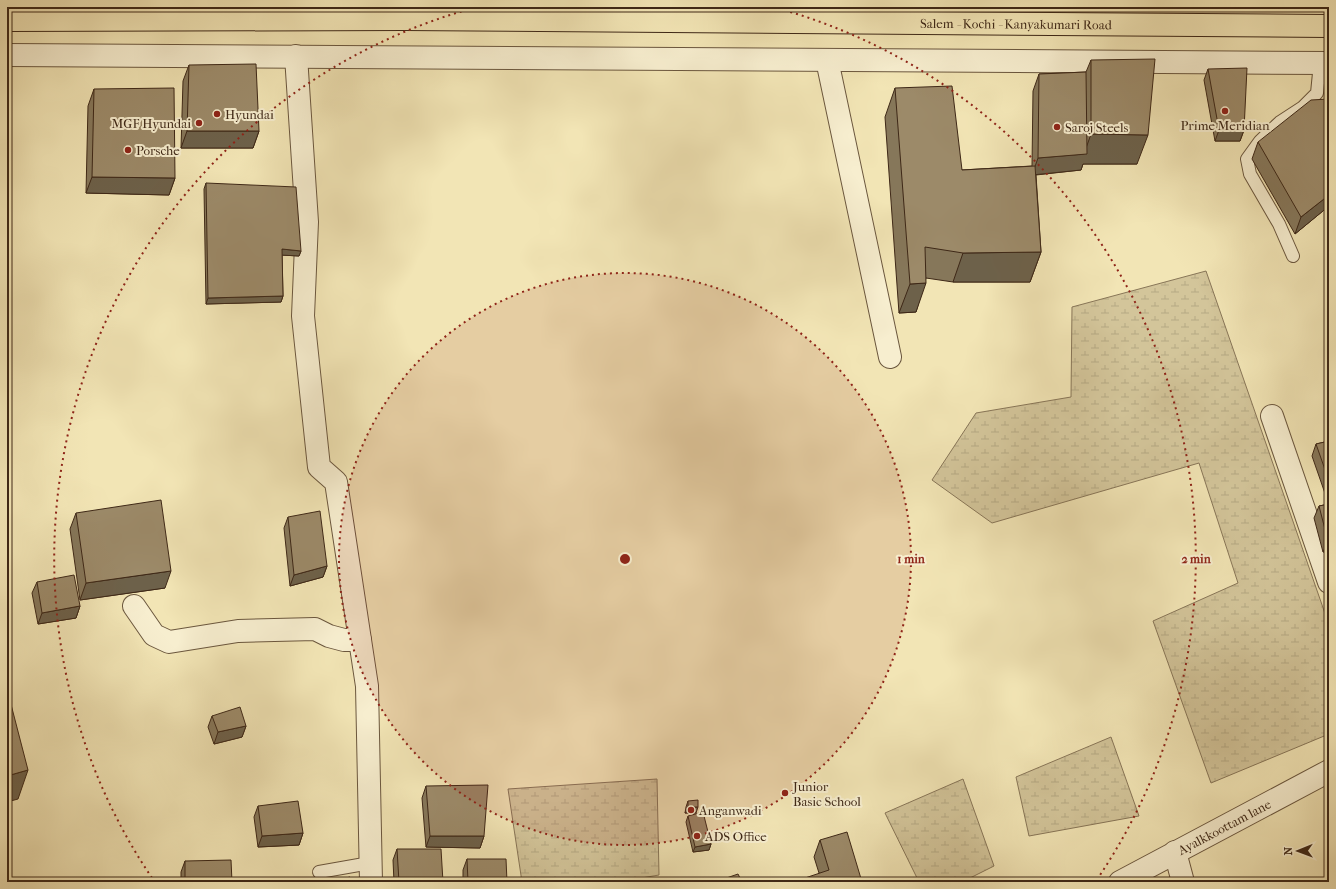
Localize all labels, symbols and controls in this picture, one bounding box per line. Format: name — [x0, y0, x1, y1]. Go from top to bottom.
street label: Salem - Kochi - Kanyakumari Road — [920, 15, 1113, 32]
marker: Prime Meridian — [1220, 106, 1230, 116]
place label: Hyundai — [225, 107, 274, 122]
marker: Hyundai — [212, 109, 222, 119]
place label: MGF Hyundai — [112, 116, 191, 131]
marker: MGF Hyundai — [194, 118, 204, 128]
place label: Prime Meridian — [1180, 118, 1270, 133]
place label: Saroj Steels — [1065, 120, 1129, 135]
marker: Saroj Steels — [1052, 122, 1062, 132]
place label: Porsche — [136, 143, 180, 158]
marker: Porsche — [123, 145, 133, 155]
centre of rings — [618, 552, 632, 566]
text: 1 min — [897, 552, 926, 566]
text: 2 min — [1181, 552, 1212, 566]
place label: Junior Basic School — [792, 779, 861, 809]
marker: Junior Basic School — [780, 788, 790, 798]
street label: Ayalkkoottam lane — [1174, 796, 1274, 858]
place label: Anganwadi — [698, 803, 762, 818]
marker: Anganwadi — [686, 805, 696, 815]
place label: ADS Office — [704, 829, 767, 844]
marker: ADS Office — [692, 831, 702, 841]
north arrow — [1278, 831, 1318, 871]
text: N — [1282, 846, 1295, 855]

